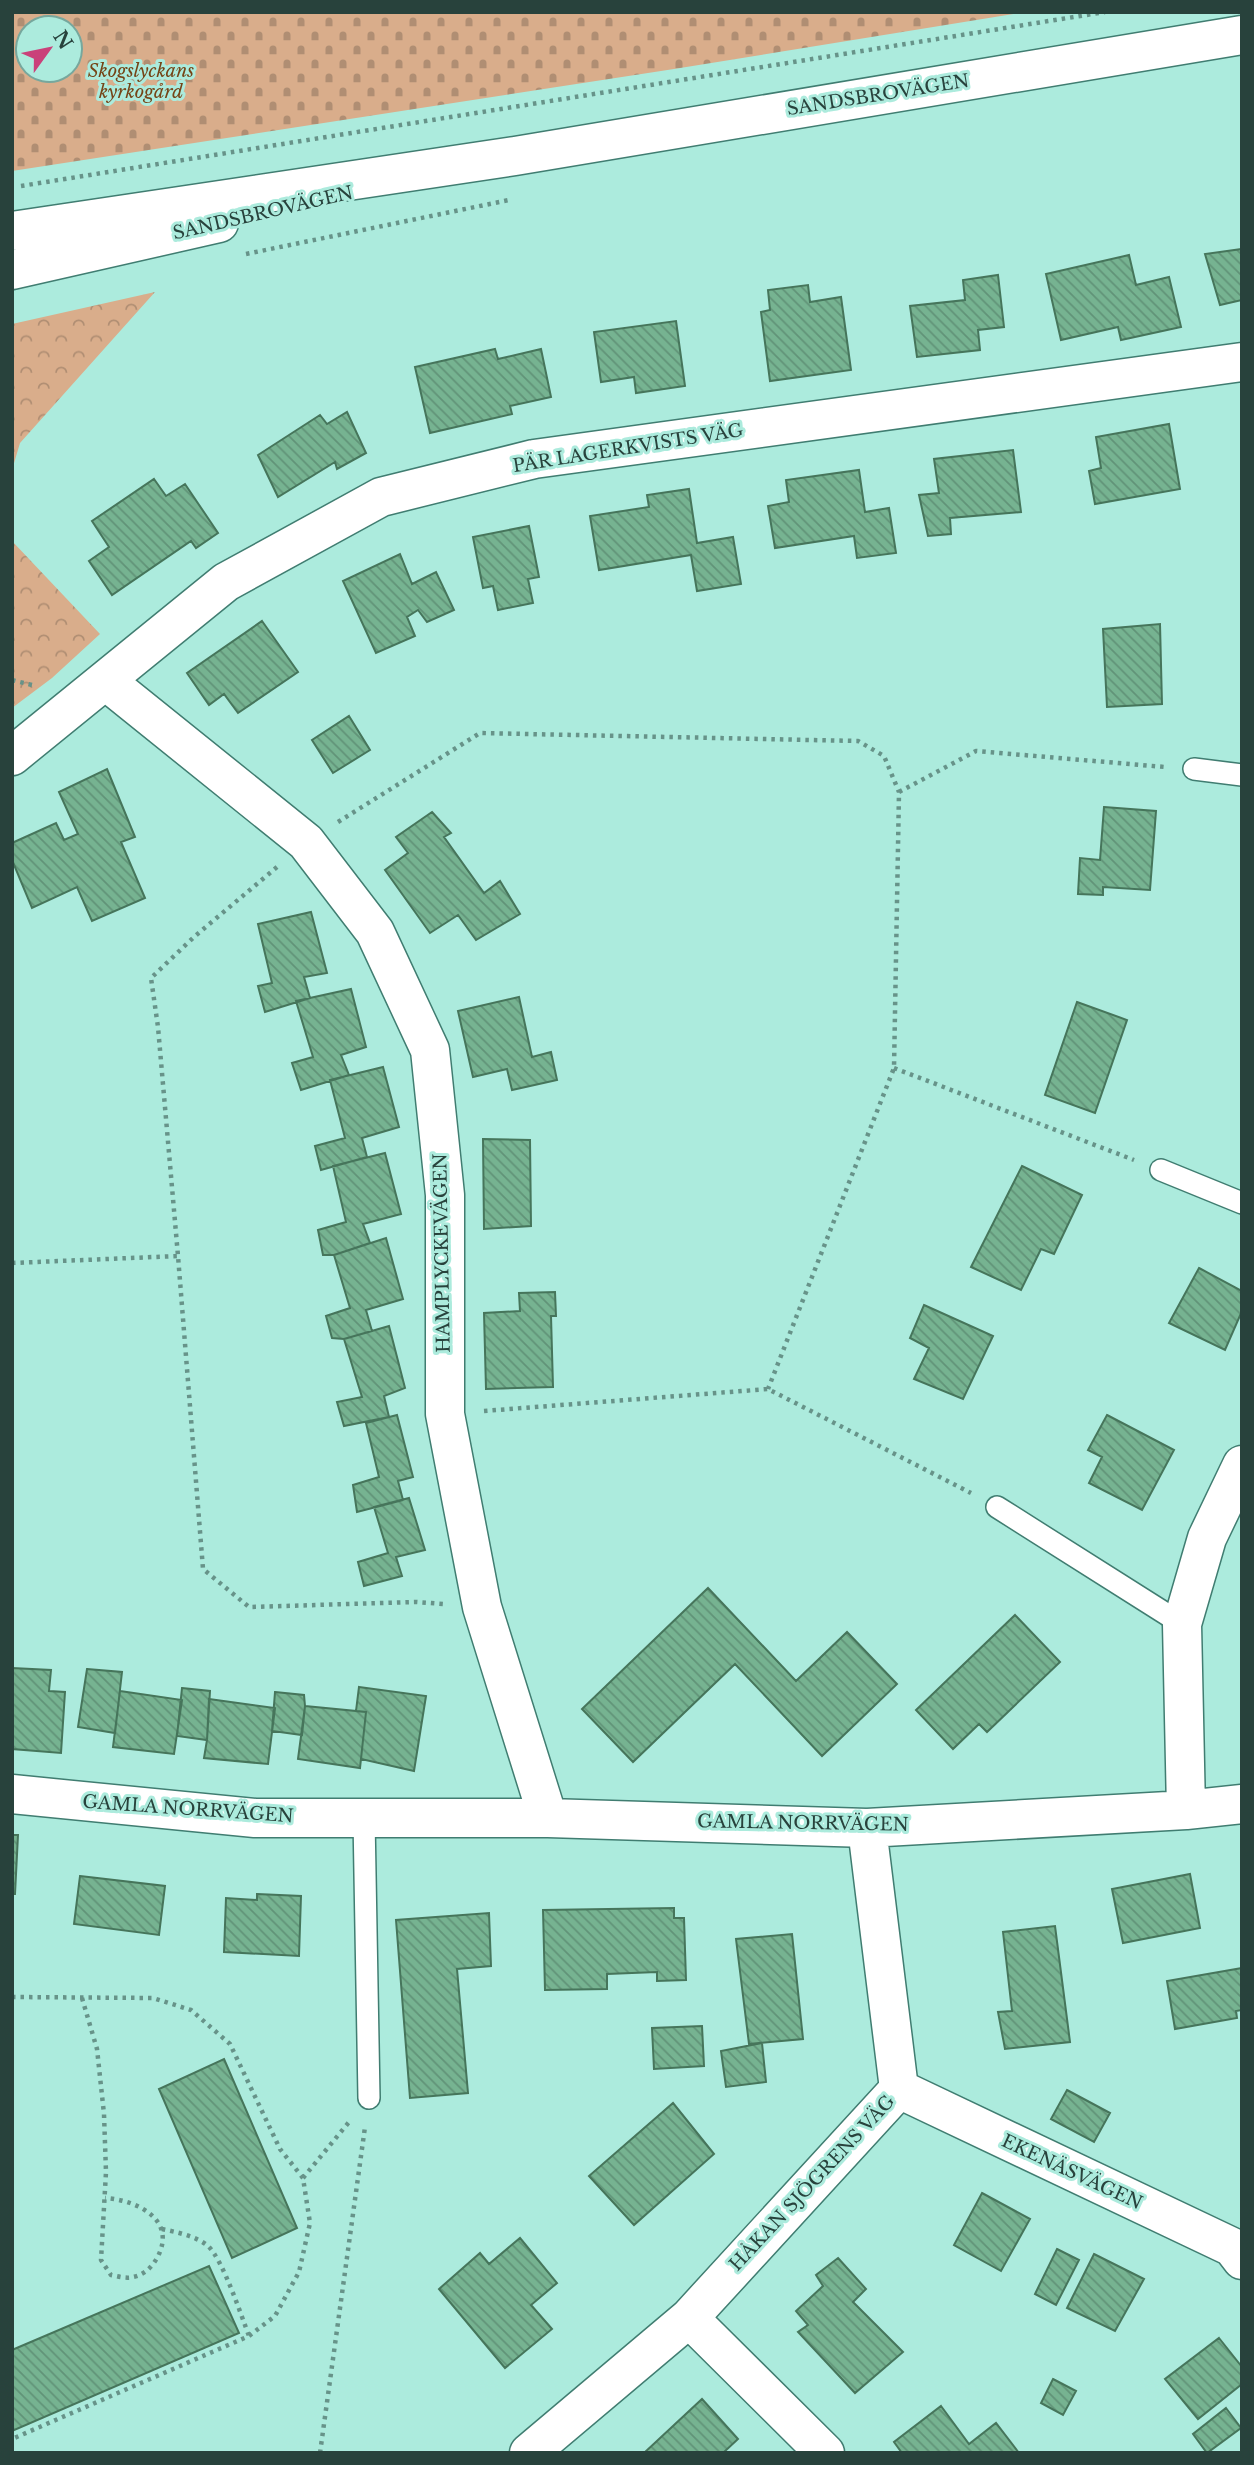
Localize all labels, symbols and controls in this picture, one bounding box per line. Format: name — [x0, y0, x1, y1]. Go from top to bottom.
north arrow — [14, 14, 84, 84]
text: N — [48, 26, 77, 54]
park label: Skogslyckans kyrkogård — [88, 60, 194, 103]
street label: SANDSBROVÄGEN — [785, 69, 971, 120]
street label: SANDSBROVÄGEN — [171, 181, 355, 244]
street label: PÄR LAGERKVISTS VÄG — [511, 418, 745, 477]
street label: HAMPLYCKEVÄGEN — [428, 1153, 455, 1353]
street label: GAMLA NORRVÄGEN — [82, 1790, 295, 1827]
street label: GAMLA NORRVÄGEN — [697, 1809, 909, 1836]
street label: HÅKAN SJÖGRENS VÄG — [724, 2090, 900, 2275]
street label: EKENÄSVÄGEN — [998, 2129, 1146, 2214]

